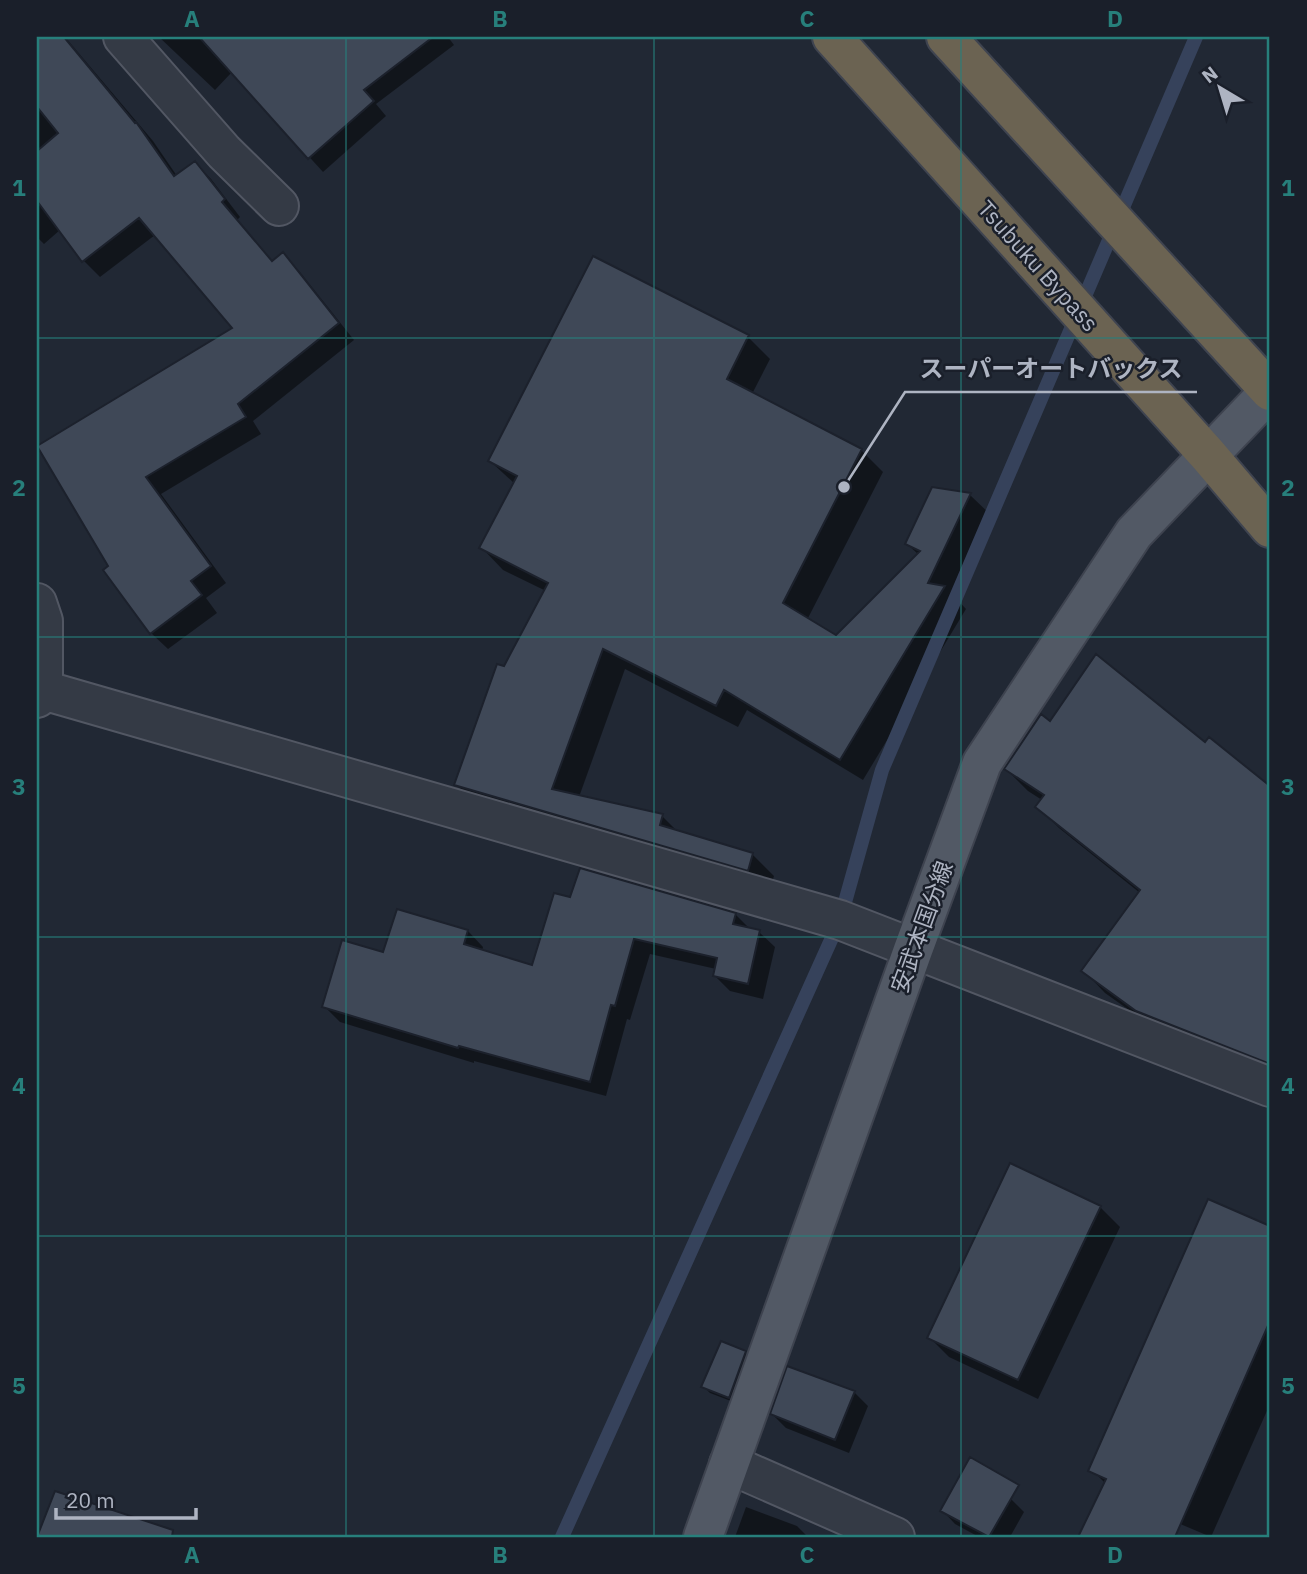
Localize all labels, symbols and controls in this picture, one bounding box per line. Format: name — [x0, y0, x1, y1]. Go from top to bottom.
text: A — [184, 3, 200, 33]
text: B — [492, 3, 508, 33]
text: C — [800, 3, 815, 33]
text: D — [1107, 3, 1123, 33]
north arrow — [1184, 52, 1254, 122]
text: N — [1197, 61, 1222, 88]
text: 1 — [12, 172, 26, 202]
text: 1 — [1281, 172, 1295, 202]
street label: Tsubuku Bypass — [972, 193, 1106, 337]
callout: スーパーオートバックス — [905, 347, 1197, 392]
text: スーパーオートバックス — [919, 352, 1183, 384]
text: 2 — [12, 472, 26, 502]
text: 2 — [1281, 472, 1295, 502]
text: 3 — [12, 771, 26, 801]
text: 3 — [1281, 771, 1295, 801]
street label: 安武本国分線 — [883, 857, 959, 997]
text: 4 — [12, 1070, 26, 1100]
text: 4 — [1281, 1070, 1295, 1100]
text: 5 — [12, 1370, 26, 1400]
text: 5 — [1281, 1370, 1295, 1400]
scale bar — [56, 1476, 196, 1520]
text: 20 m — [66, 1486, 115, 1514]
text: A — [184, 1539, 200, 1569]
text: B — [492, 1539, 508, 1569]
text: C — [800, 1539, 815, 1569]
text: D — [1107, 1539, 1123, 1569]

